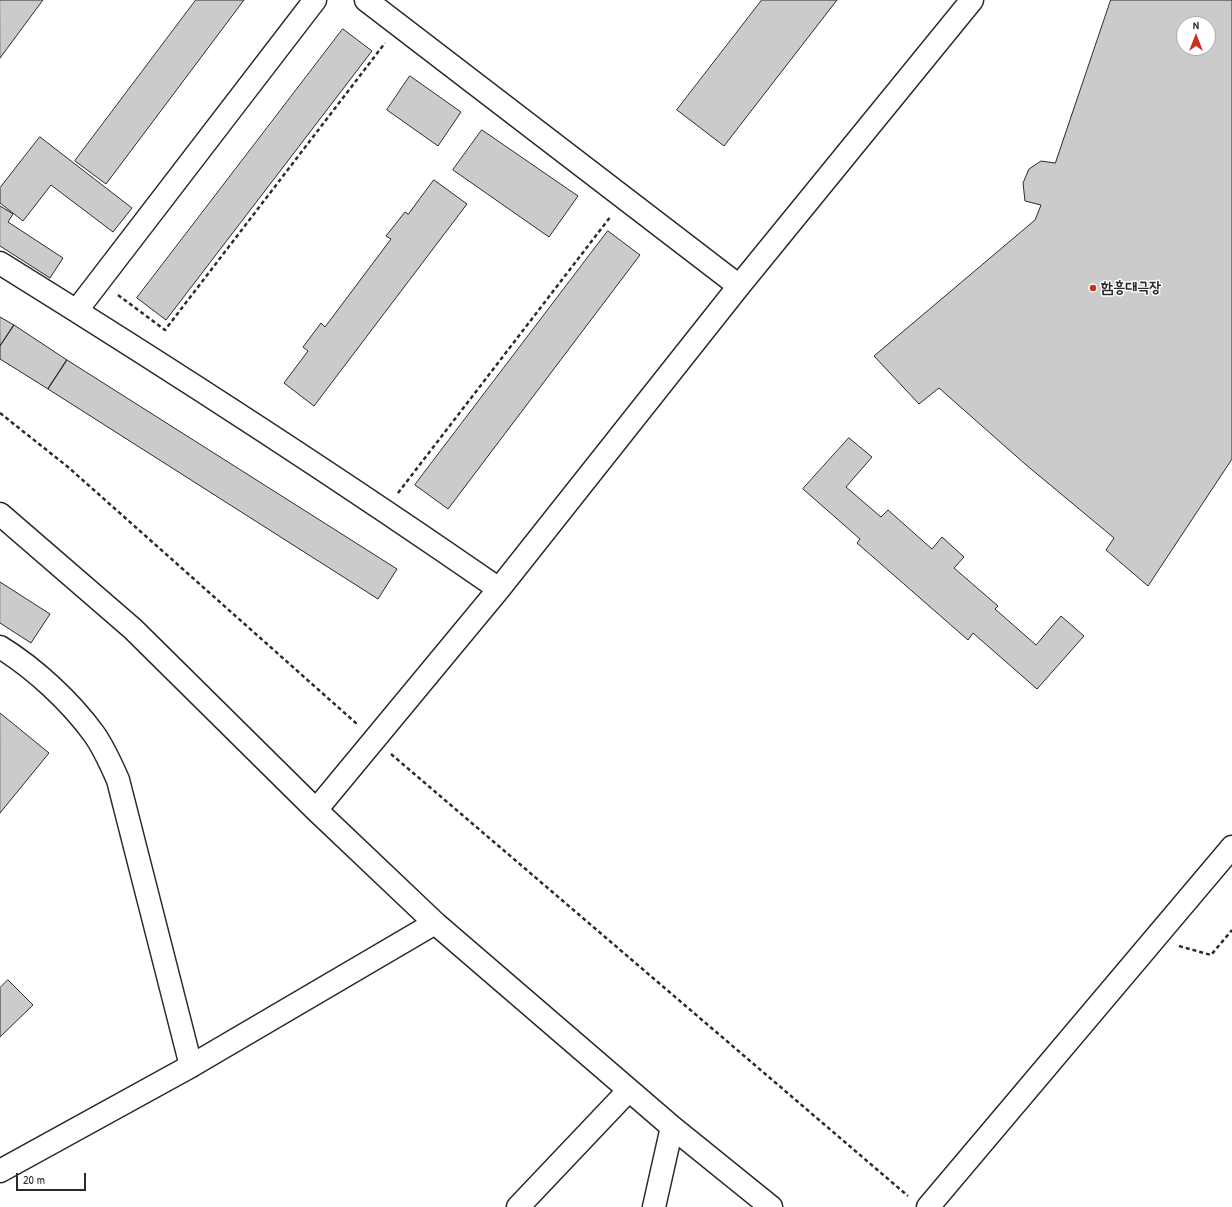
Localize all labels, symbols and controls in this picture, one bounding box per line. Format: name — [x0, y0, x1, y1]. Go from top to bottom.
north arrow — [1176, 16, 1216, 56]
text: N — [1193, 18, 1199, 32]
place label: 함흥대극장 — [1101, 279, 1161, 297]
marker: 함흥대극장 — [1088, 283, 1098, 293]
scale bar — [18, 1165, 88, 1191]
text: 20 m — [23, 1171, 45, 1188]

